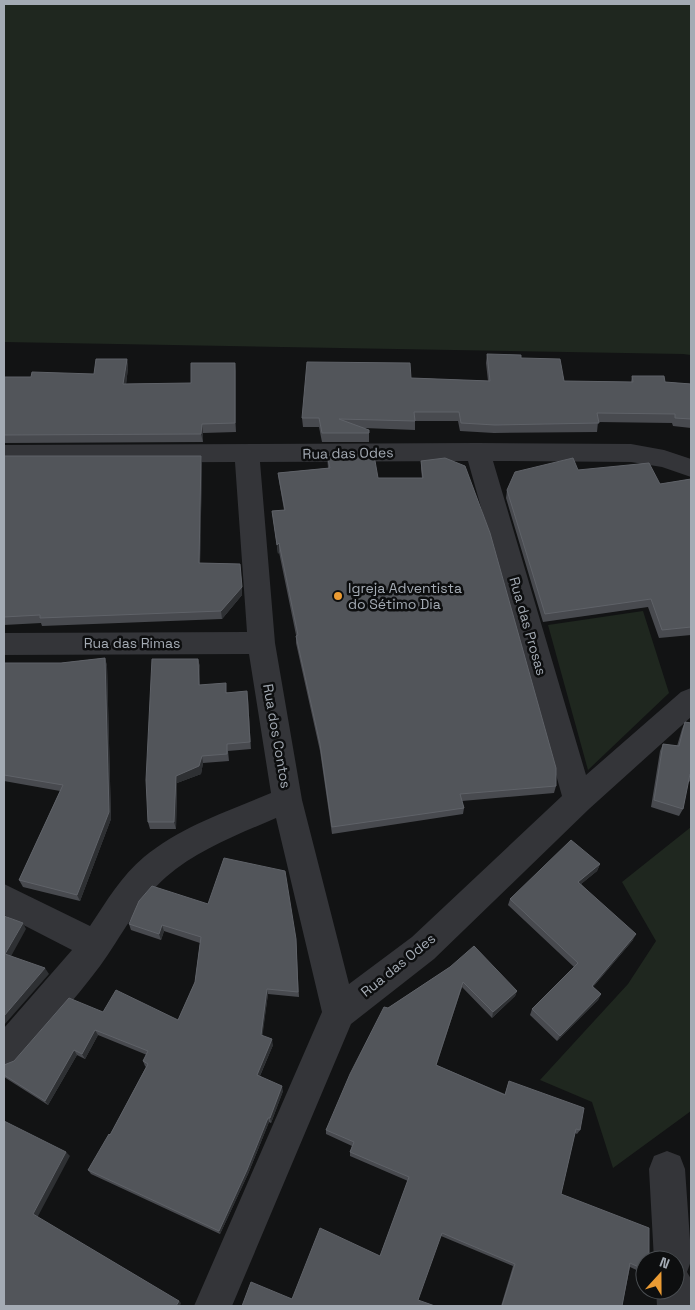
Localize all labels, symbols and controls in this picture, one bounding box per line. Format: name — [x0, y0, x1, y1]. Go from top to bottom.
street label: Rua das Odes — [302, 443, 394, 463]
street label: Rua das Prosas — [505, 575, 551, 677]
place label: Igreja Adventista do Sétimo Dia — [348, 579, 462, 613]
marker: Igreja Adventista do Sétimo Dia — [332, 590, 344, 602]
street label: Rua das Rimas — [84, 634, 180, 652]
street label: Rua dos Contos — [259, 682, 295, 790]
street label: Rua das Odes — [357, 929, 439, 1001]
north arrow — [635, 1250, 685, 1300]
text: N — [657, 1253, 672, 1273]

